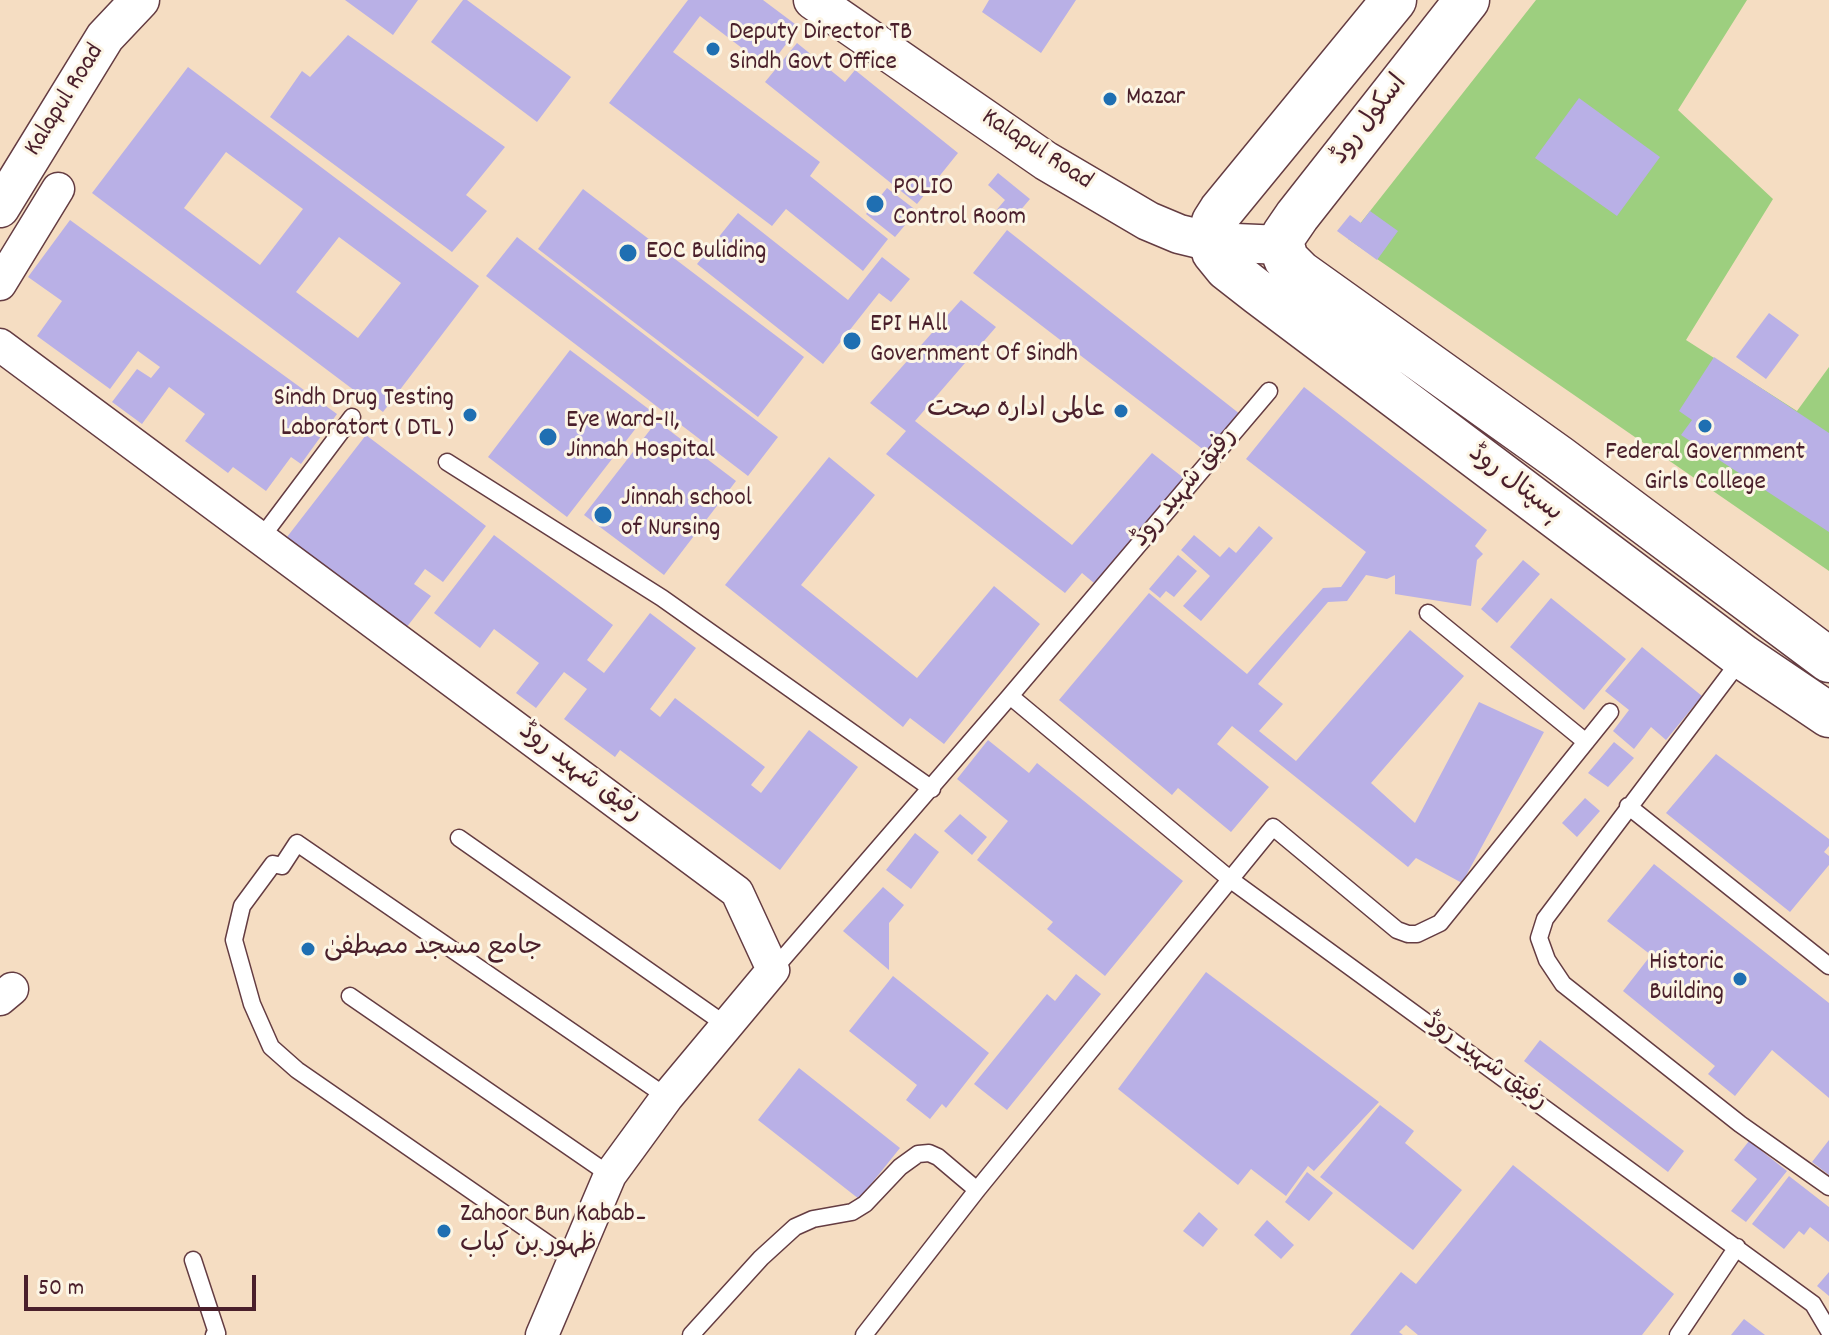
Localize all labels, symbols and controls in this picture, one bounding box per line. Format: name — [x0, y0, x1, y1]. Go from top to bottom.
place label: Deputy Director TB Sindh Govt Office — [729, 18, 912, 80]
street label: Kalapul Road — [19, 39, 113, 163]
marker: Deputy Director TB Sindh Govt Office — [704, 40, 722, 58]
street label: اسکول روڈ — [1326, 70, 1416, 172]
place label: Mazar — [1126, 83, 1185, 115]
marker: Mazar — [1101, 90, 1119, 108]
street label: Kalapul Road — [974, 103, 1098, 199]
place label: POLIO Control Room — [893, 173, 1026, 234]
marker: POLIO Control Room — [864, 193, 886, 215]
place label: EOC Buliding — [646, 237, 766, 269]
marker: EOC Buliding — [617, 242, 639, 264]
place label: EPI HAll Government Of Sindh — [870, 310, 1078, 372]
marker: EPI HAll Government Of Sindh — [841, 330, 863, 352]
place label: Sindh Drug Testing Laboratort ( DTL ) — [274, 384, 454, 446]
place label: عالمی ادارہ صحت — [927, 395, 1105, 427]
marker: عالمی ادارہ صحت — [1112, 402, 1130, 420]
marker: Sindh Drug Testing Laboratort ( DTL ) — [461, 406, 479, 424]
place label: Eye Ward-11, Jinnah Hospital — [566, 406, 715, 468]
marker: Federal Government Girls College — [1696, 417, 1714, 435]
street label: رفیق شہید روڈ — [1127, 423, 1245, 555]
marker: Eye Ward-11, Jinnah Hospital — [537, 426, 559, 448]
place label: Federal Government Girls College — [1605, 438, 1805, 500]
street label: ہسپتال روڈ — [1461, 440, 1567, 530]
place label: Jinnah school of Nursing — [621, 484, 752, 546]
marker: Jinnah school of Nursing — [592, 504, 614, 526]
street label: رفیق شہید روڈ — [511, 717, 647, 831]
place label: جامع مسجد مصطفیٰ — [324, 933, 542, 965]
marker: جامع مسجد مصطفیٰ — [299, 940, 317, 958]
place label: Historic Building — [1649, 948, 1724, 1010]
marker: Historic Building — [1731, 970, 1749, 988]
street label: رفیق شہید روڈ — [1415, 1007, 1553, 1119]
place label: Zahoor Bun Kabab۔ ظہور بن کباب — [460, 1200, 647, 1262]
marker: Zahoor Bun Kabab۔ ظہور بن کباب — [435, 1222, 453, 1240]
scale bar — [28, 1259, 260, 1309]
text: 50 m — [38, 1272, 84, 1306]

